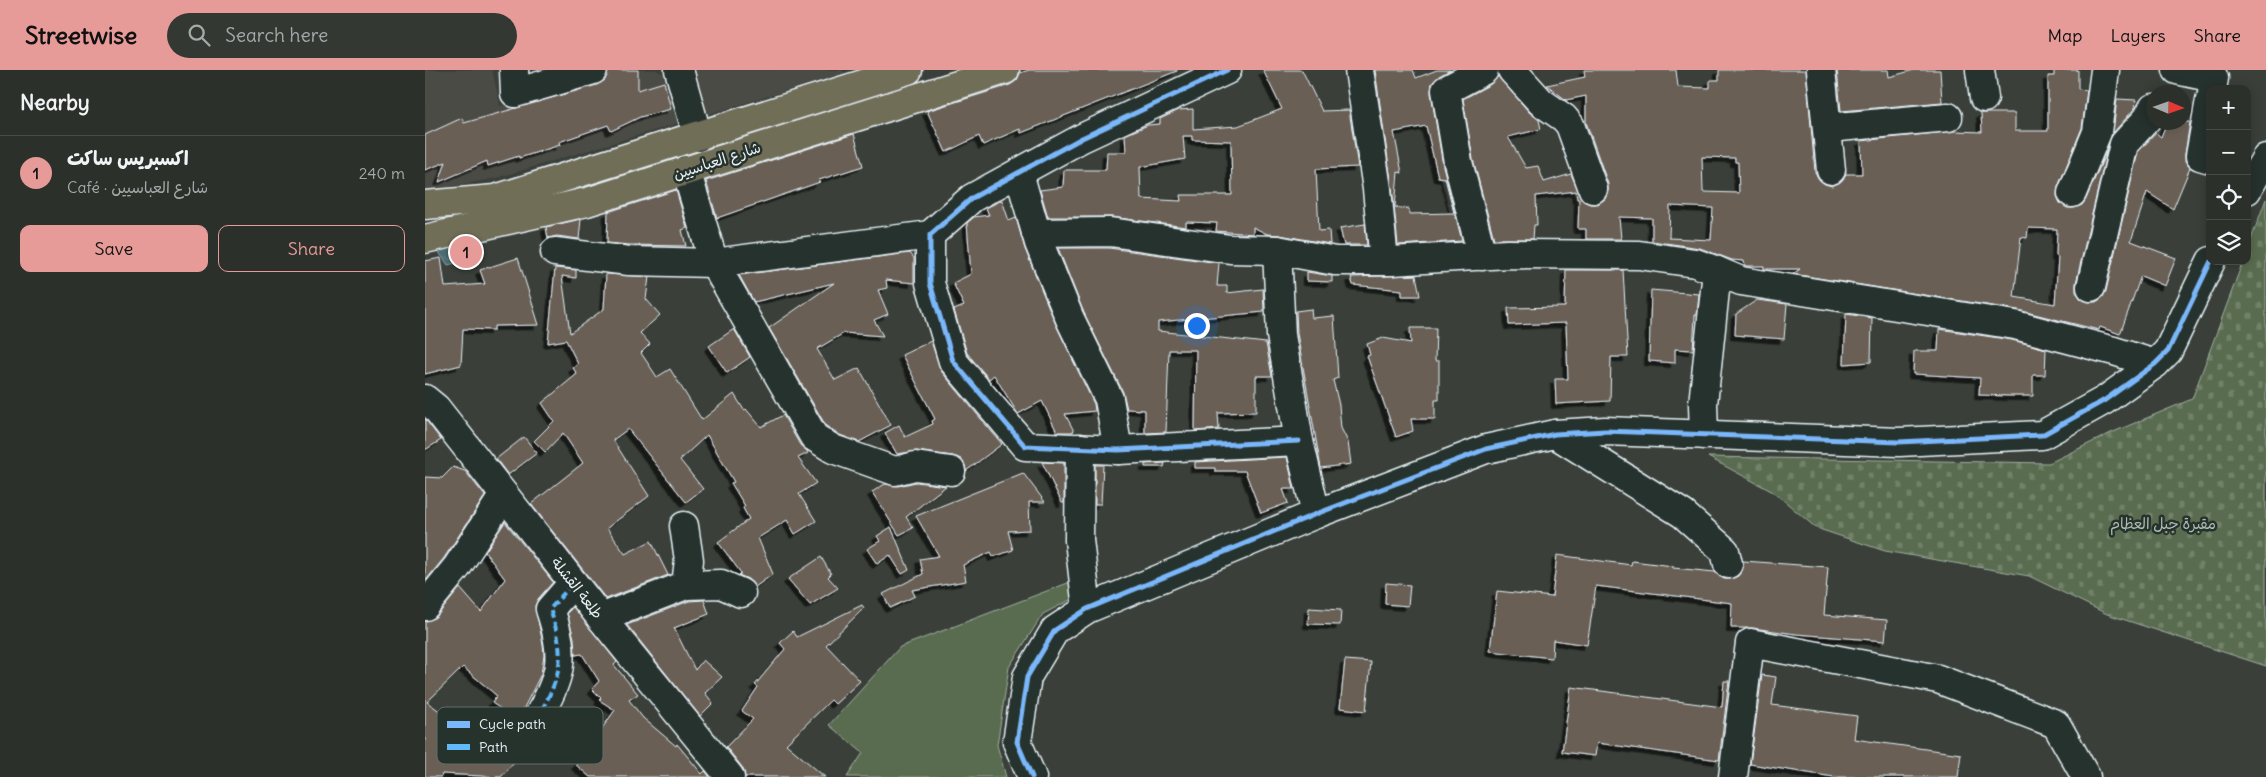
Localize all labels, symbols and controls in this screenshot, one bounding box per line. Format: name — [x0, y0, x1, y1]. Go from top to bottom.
search box — [167, 13, 517, 58]
text: Streetwise — [25, 20, 137, 50]
icon: search — [185, 21, 213, 49]
text: Search here — [225, 23, 328, 47]
text: Map — [2047, 24, 2082, 47]
text: Layers — [2110, 24, 2166, 47]
text: Share — [2194, 24, 2241, 47]
north arrow — [2146, 85, 2191, 130]
map controls — [2206, 85, 2251, 265]
button: + — [2206, 85, 2251, 130]
text: Nearby — [20, 89, 90, 116]
button: − — [2206, 130, 2251, 175]
street label: شارع العباسيين — [671, 137, 763, 185]
text: اكسبريس ساكت — [67, 146, 189, 170]
text: 1 — [33, 163, 39, 183]
text: 240 m — [359, 163, 405, 183]
button: locate — [2206, 175, 2251, 220]
text: Café · شارع العباسيين — [67, 177, 208, 197]
button: layers — [2206, 220, 2251, 265]
button: Save — [20, 225, 208, 272]
button: Share — [218, 225, 405, 272]
pin: 1 — [450, 233, 482, 271]
your location — [1184, 313, 1210, 339]
park label: مقبرة جبل العظام — [2110, 514, 2216, 536]
street label: طلعة القشلة — [547, 553, 607, 622]
legend — [437, 707, 603, 764]
text: Cycle path — [479, 715, 546, 733]
text: Path — [479, 738, 508, 756]

